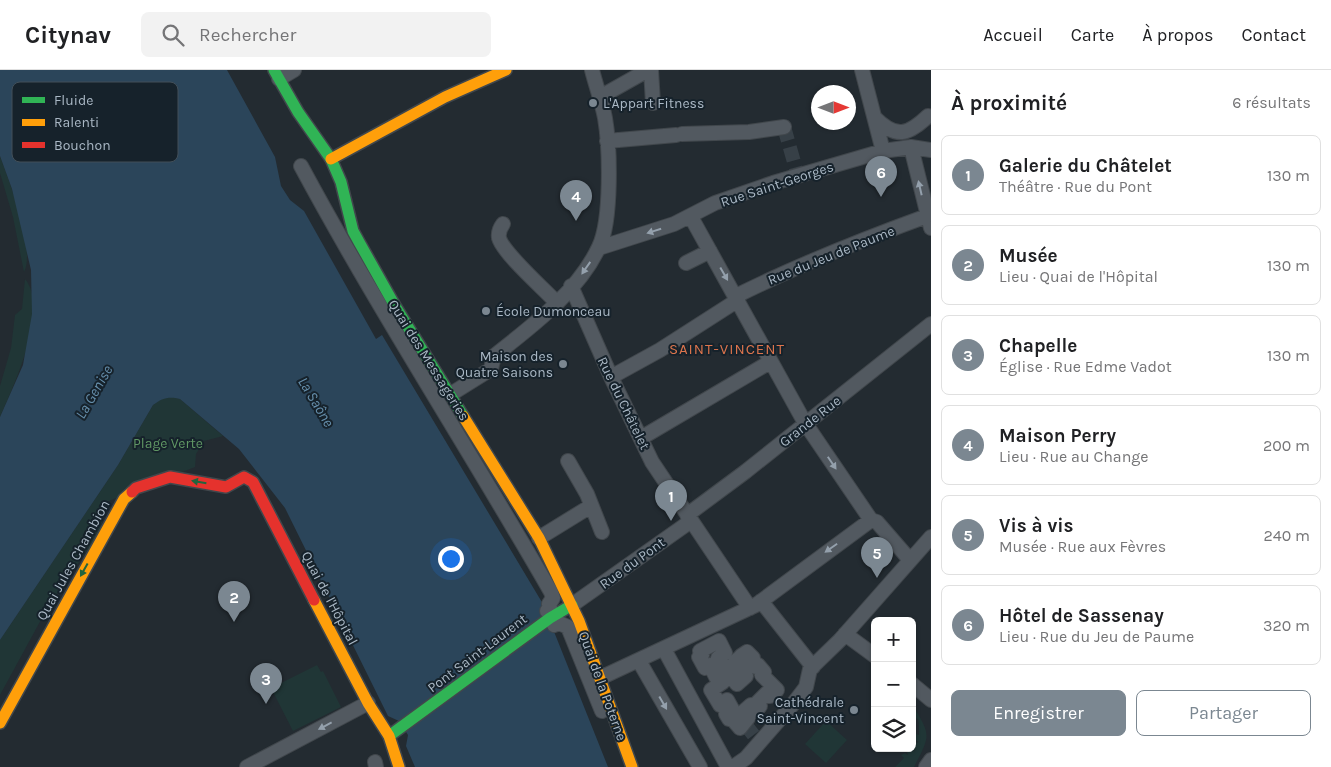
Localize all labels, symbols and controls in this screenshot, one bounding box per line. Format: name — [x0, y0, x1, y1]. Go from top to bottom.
search box — [141, 12, 491, 57]
text: Citynav — [25, 21, 111, 49]
icon: search — [159, 21, 187, 49]
text: Rechercher — [199, 24, 296, 46]
text: Accueil — [983, 24, 1043, 46]
text: Carte — [1071, 24, 1114, 46]
text: À propos — [1142, 24, 1214, 46]
text: Contact — [1242, 24, 1306, 46]
legend — [12, 82, 178, 162]
north arrow — [811, 85, 856, 130]
text: À proximité — [951, 91, 1067, 115]
text: Fluide — [54, 92, 93, 109]
text: 6 résultats — [1232, 93, 1311, 112]
place label: L'Appart Fitness — [603, 95, 704, 112]
marker: L'Appart Fitness — [587, 97, 599, 109]
text: Ralenti — [54, 114, 99, 131]
text: Bouchon — [54, 137, 111, 154]
text: Galerie du Châtelet — [999, 155, 1172, 177]
pin: 6 — [865, 156, 897, 197]
street label: Rue Saint-Georges — [719, 158, 836, 211]
text: 1 — [965, 166, 971, 185]
text: 130 m — [1267, 166, 1310, 185]
text: Théâtre · Rue du Pont — [999, 177, 1152, 196]
pin: 4 — [560, 180, 592, 221]
one-way arrow — [916, 180, 924, 195]
street label: Rue du Jeu de Paume — [765, 222, 897, 289]
one-way arrow — [646, 228, 661, 235]
text: Musée — [999, 245, 1058, 267]
text: 2 — [963, 256, 973, 275]
text: 130 m — [1267, 256, 1310, 275]
one-way arrow — [581, 261, 591, 274]
text: Lieu · Quai de l'Hôpital — [999, 267, 1158, 286]
one-way arrow — [719, 268, 728, 281]
street label: Quai des Messageries — [384, 297, 473, 424]
place label: École Dumonceau — [496, 302, 611, 320]
marker: École Dumonceau — [480, 305, 492, 317]
text: Chapelle — [999, 335, 1077, 357]
district label: SAINT-VINCENT — [669, 340, 785, 358]
text: 3 — [963, 346, 973, 365]
text: 130 m — [1267, 346, 1310, 365]
place label: Maison des Quatre Saisons — [456, 348, 553, 381]
street label: Rue du Châtelet — [594, 354, 653, 452]
text: Église · Rue Edme Vadot — [999, 357, 1172, 376]
marker: Maison des Quatre Saisons — [557, 358, 569, 370]
water label: La Genise — [71, 362, 117, 422]
water label: La Saône — [294, 374, 338, 430]
street label: Grande Rue — [776, 392, 844, 451]
text: Maison Perry — [999, 425, 1116, 447]
park label: Plage Verte — [133, 435, 203, 452]
text: 4 — [963, 436, 973, 455]
text: 200 m — [1263, 436, 1310, 455]
text: Lieu · Rue au Change — [999, 447, 1149, 466]
one-way arrow — [828, 456, 837, 470]
one-way arrow — [190, 478, 206, 486]
pin: 1 — [655, 480, 687, 521]
street label: Quai Jules Chambion — [33, 497, 114, 623]
text: Vis à vis — [999, 515, 1074, 537]
text: 5 — [963, 526, 973, 545]
text: 240 m — [1264, 526, 1310, 545]
street label: Rue du Pont — [596, 534, 668, 593]
pin: 5 — [861, 537, 893, 578]
text: Musée · Rue aux Fèvres — [999, 537, 1166, 556]
one-way arrow — [825, 543, 838, 553]
your location — [438, 546, 464, 572]
street label: Quai de l'Hôpital — [298, 548, 361, 648]
one-way arrow — [79, 563, 88, 577]
pin: 2 — [218, 581, 250, 622]
text: Hôtel de Sassenay — [999, 605, 1164, 627]
street label: Pont Saint-Laurent — [424, 610, 530, 696]
text: 6 — [963, 616, 973, 635]
text: 320 m — [1263, 616, 1310, 635]
map controls — [871, 617, 916, 752]
button: + — [871, 617, 916, 662]
text: Lieu · Rue du Jeu de Paume — [999, 627, 1194, 646]
street label: Quai de la Poterne — [575, 629, 630, 743]
button: − — [871, 662, 916, 707]
pin: 3 — [250, 663, 282, 704]
button: Enregistrer — [951, 690, 1126, 736]
button: Partager — [1136, 690, 1311, 736]
place label: Cathédrale Saint-Vincent — [756, 694, 844, 727]
one-way arrow — [659, 697, 668, 710]
marker: Cathédrale Saint-Vincent — [848, 704, 860, 716]
button: layers — [871, 707, 916, 752]
one-way arrow — [319, 721, 332, 730]

